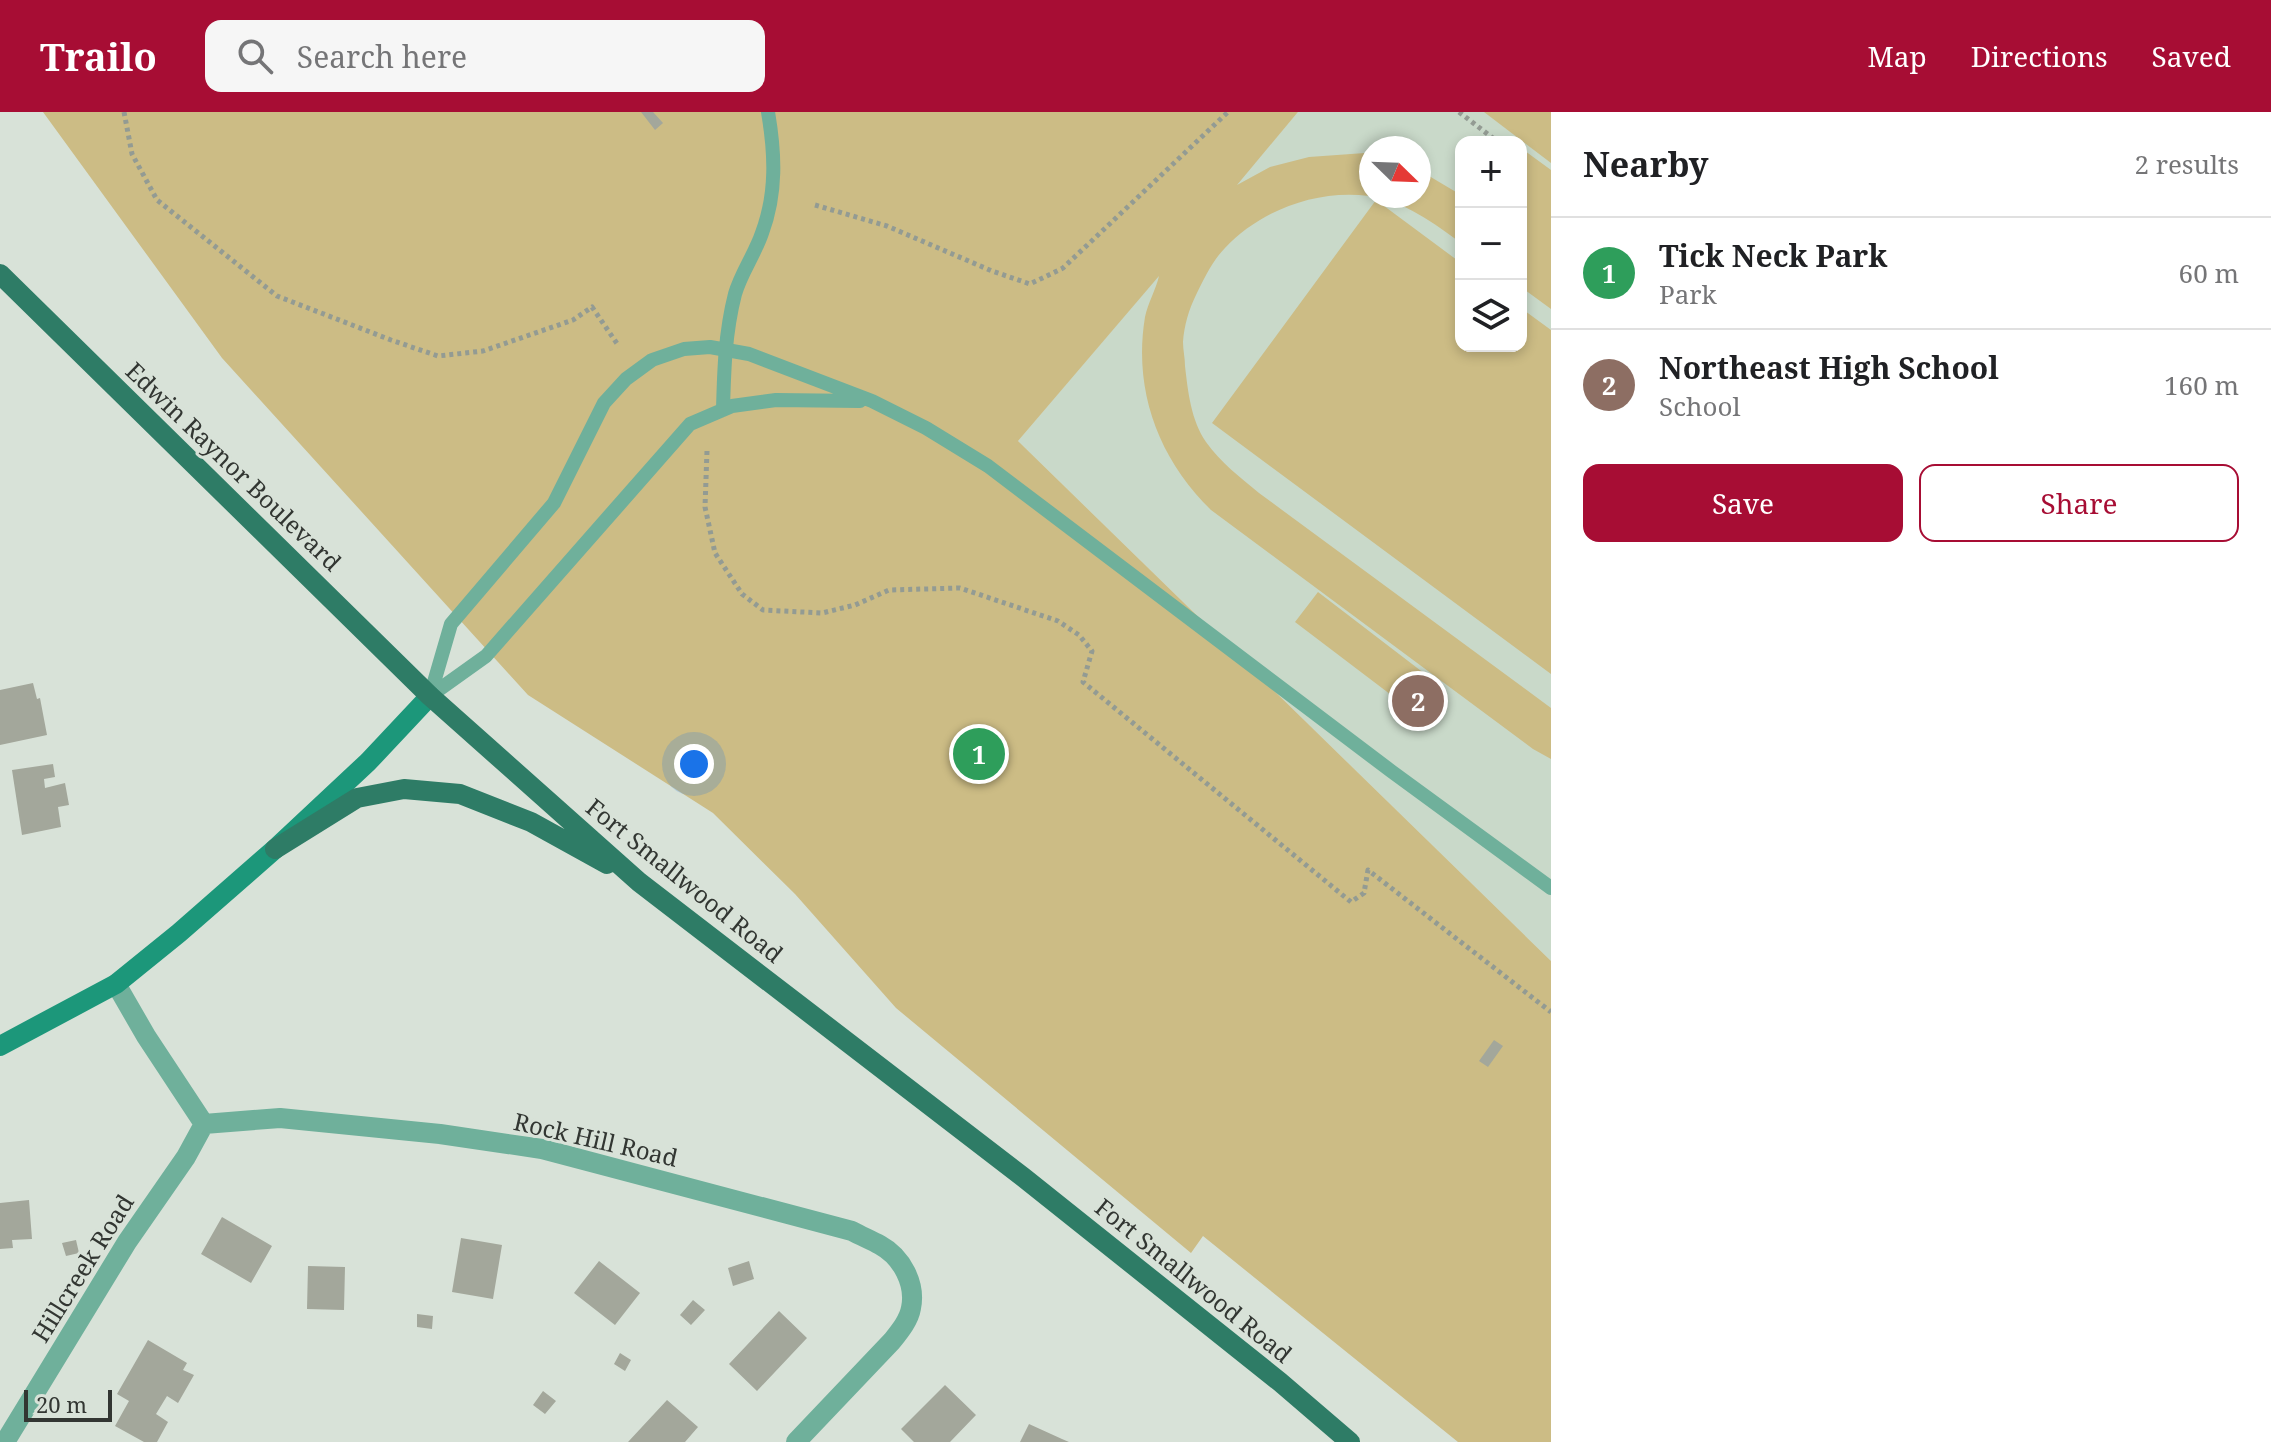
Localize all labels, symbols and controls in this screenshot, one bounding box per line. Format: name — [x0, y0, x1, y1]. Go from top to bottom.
search box — [205, 20, 765, 92]
text: Trailo — [40, 30, 157, 82]
icon: search — [233, 34, 277, 78]
text: Search here — [297, 36, 467, 77]
text: Map — [1867, 37, 1927, 75]
text: Directions — [1971, 37, 2108, 75]
text: Saved — [2152, 37, 2231, 75]
north arrow — [1359, 136, 1431, 208]
map controls — [1455, 136, 1527, 352]
button: + — [1455, 136, 1527, 208]
text: Nearby — [1583, 141, 1709, 187]
text: 2 results — [2134, 146, 2239, 182]
button: − — [1455, 208, 1527, 280]
text: Tick Neck Park — [1659, 235, 1887, 276]
text: 1 — [1602, 255, 1616, 291]
text: 60 m — [2179, 255, 2239, 291]
text: Park — [1659, 276, 1717, 312]
button: layers — [1455, 280, 1527, 352]
text: Northeast High School — [1659, 347, 1999, 388]
street label: Edwin Raynor Boulevard — [119, 354, 349, 578]
text: 2 — [1602, 367, 1616, 403]
text: 160 m — [2164, 367, 2239, 403]
text: School — [1659, 388, 1741, 424]
button: Save — [1583, 464, 1903, 542]
button: Share — [1919, 464, 2239, 542]
pin: 2 — [1392, 671, 1444, 731]
pin: 1 — [953, 724, 1005, 784]
your location — [674, 744, 714, 784]
street label: Fort Smallwood Road — [580, 790, 791, 970]
street label: Rock Hill Road — [511, 1104, 681, 1174]
street label: Hillcreek Road — [23, 1188, 141, 1348]
street label: Fort Smallwood Road — [1089, 1190, 1300, 1370]
scale bar — [24, 1386, 112, 1422]
text: 20 m — [36, 1389, 87, 1419]

